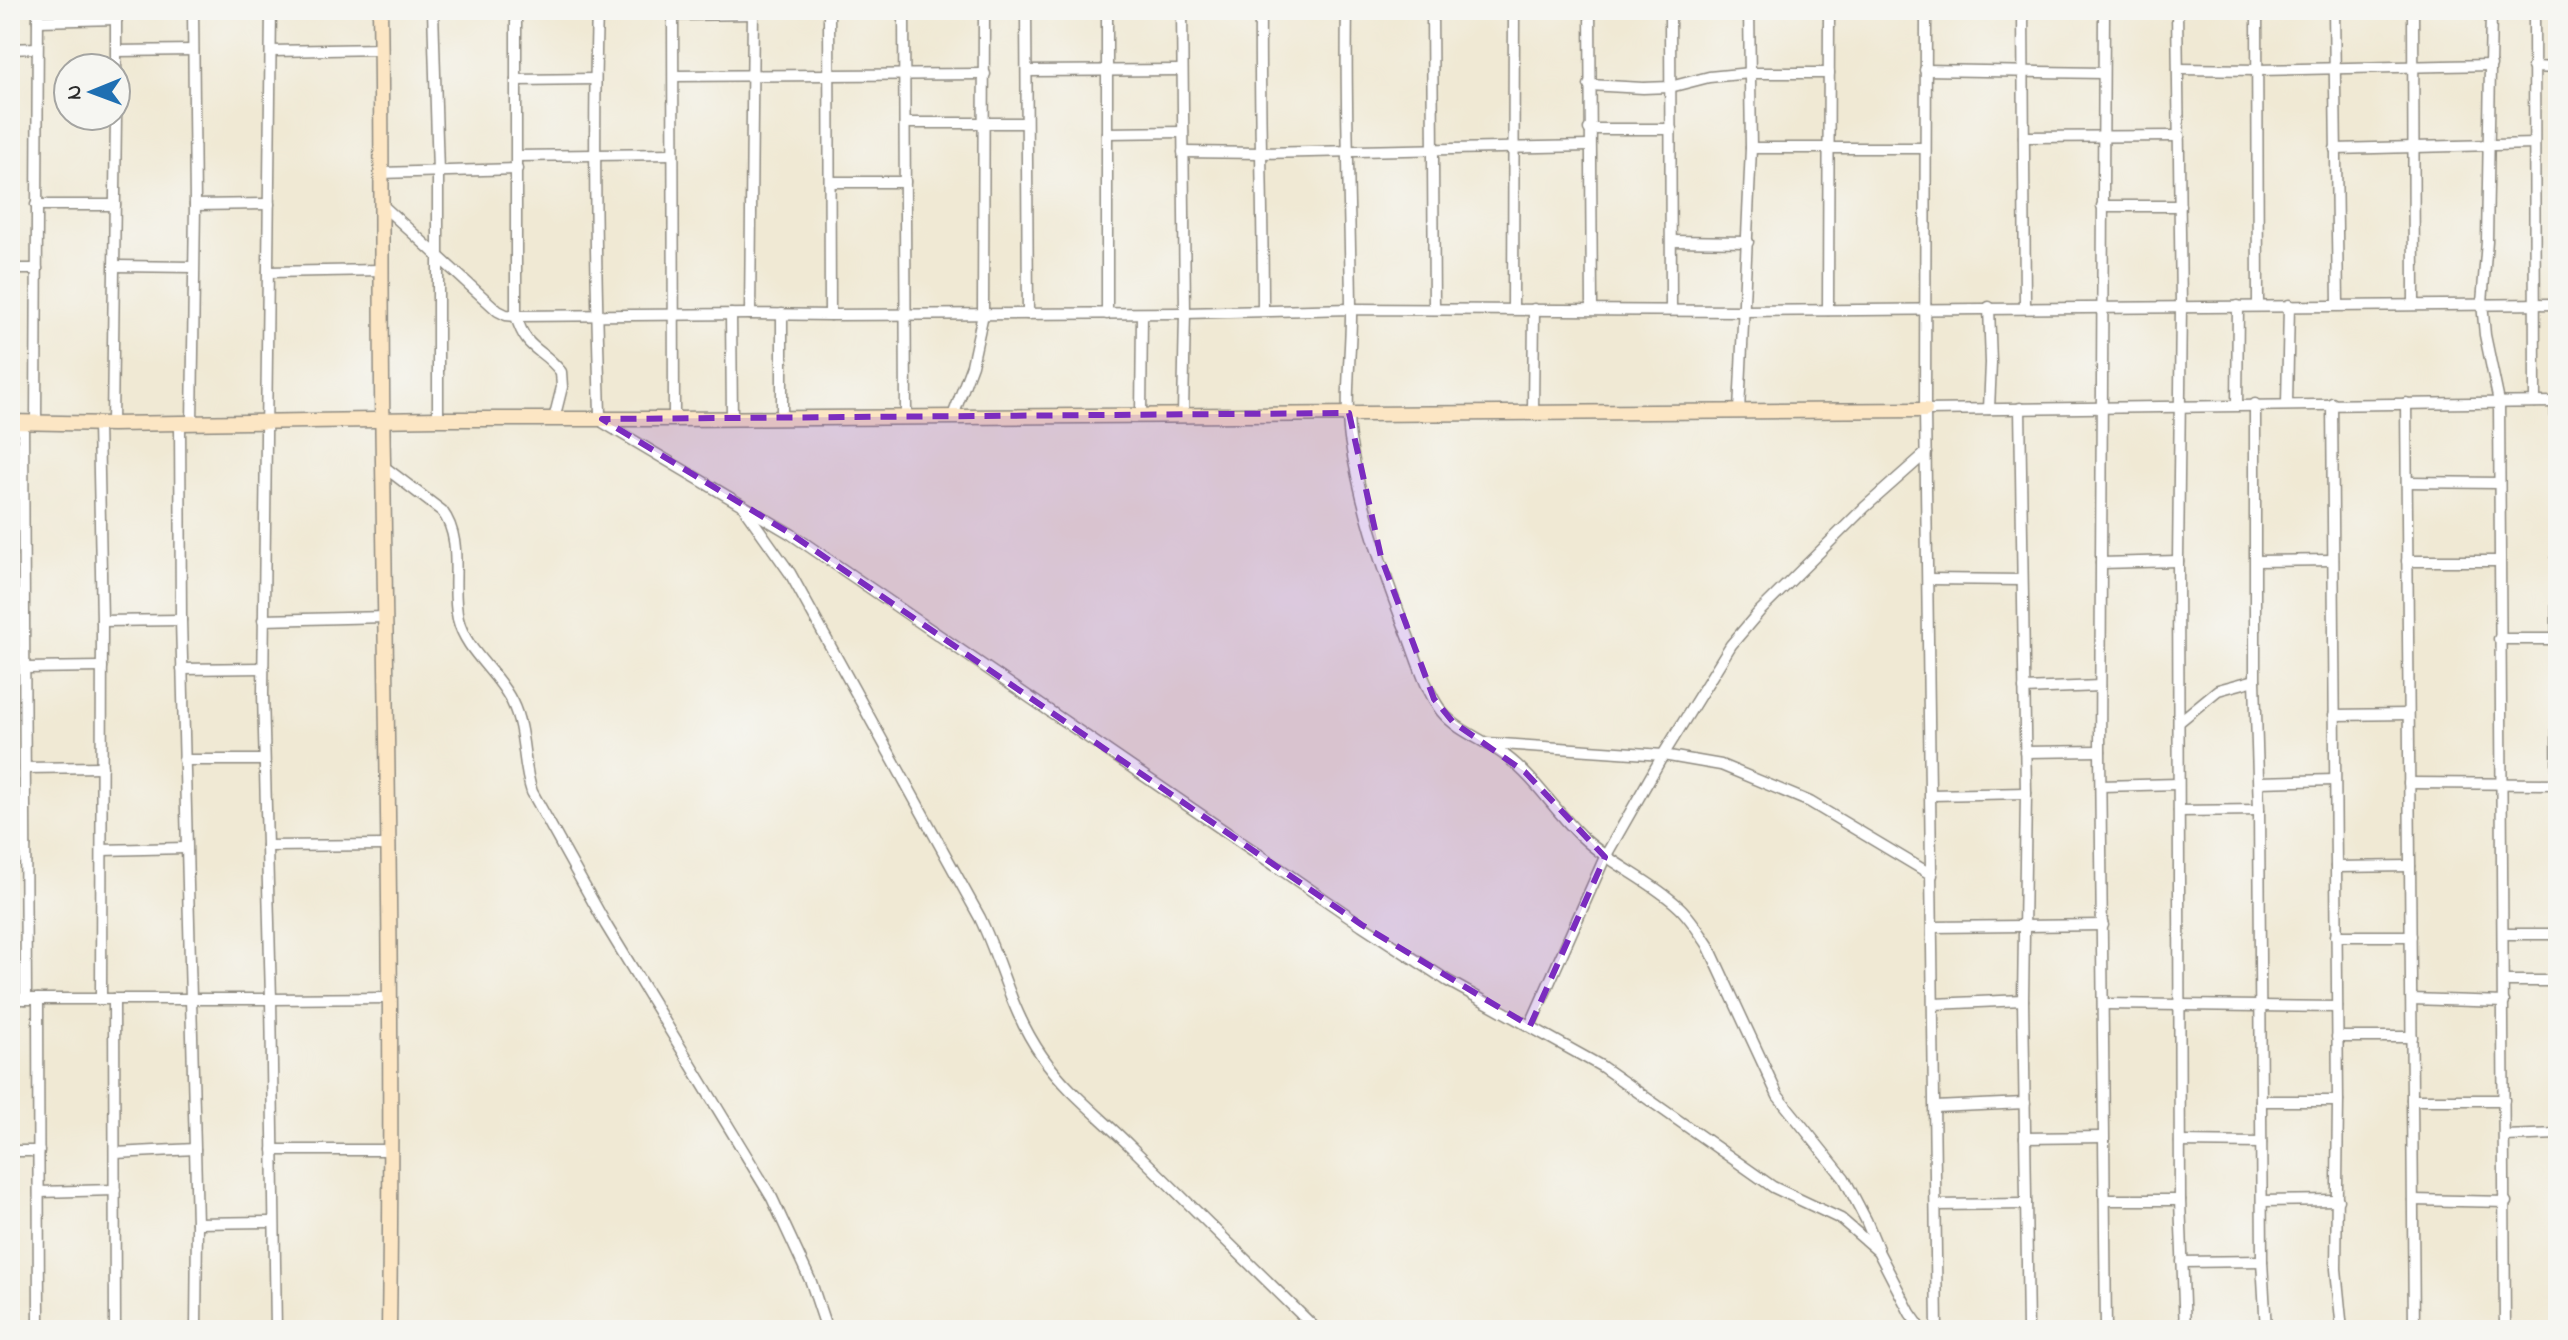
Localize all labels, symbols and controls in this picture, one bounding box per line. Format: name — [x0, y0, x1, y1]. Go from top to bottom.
north arrow — [52, 52, 132, 132]
text: N — [59, 85, 91, 100]

